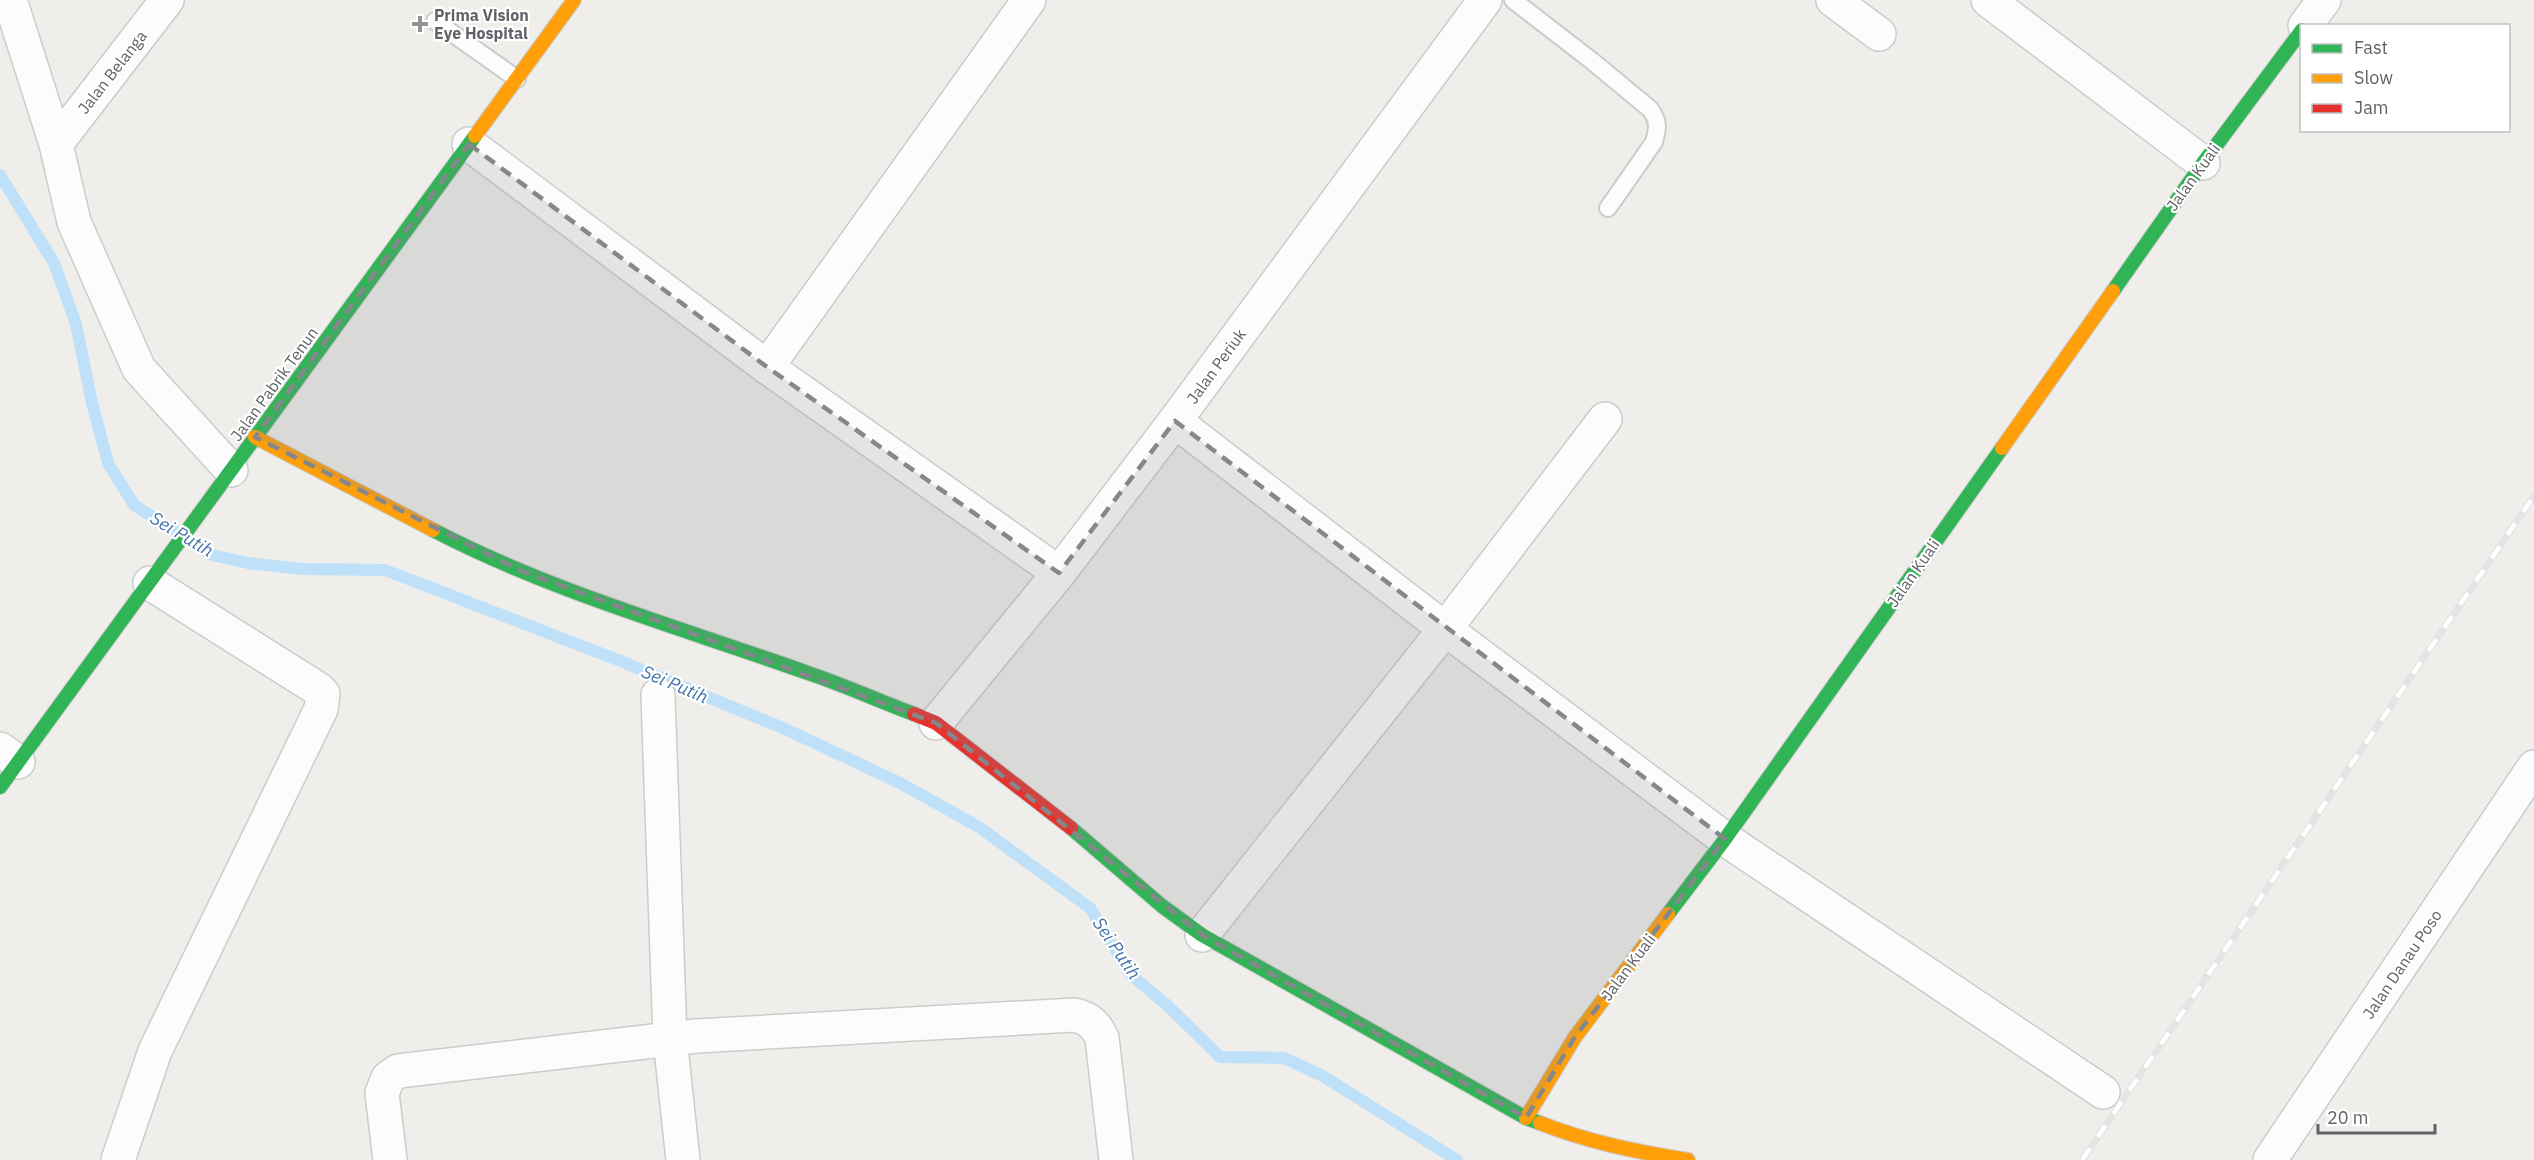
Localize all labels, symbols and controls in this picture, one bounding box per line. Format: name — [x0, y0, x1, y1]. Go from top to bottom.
place label: Prima Vision Eye Hospital — [434, 5, 529, 43]
marker: Prima Vision Eye Hospital — [411, 15, 429, 33]
legend — [2300, 24, 2510, 132]
street label: Jalan Belanga — [73, 26, 151, 118]
text: Fast — [2354, 36, 2388, 59]
text: Slow — [2354, 66, 2393, 89]
text: Jam — [2354, 96, 2389, 119]
street label: Jalan Kuali — [2162, 139, 2224, 215]
street label: Jalan Pabrik Tenun — [226, 323, 322, 445]
street label: Jalan Periuk — [1182, 324, 1250, 407]
water label: Sei Putih — [146, 506, 218, 562]
street label: Jalan Kuali — [1882, 535, 1944, 611]
water label: Sei Putih — [638, 660, 712, 708]
street label: Jalan Danau Poso — [2358, 906, 2446, 1022]
water label: Sei Putih — [1088, 913, 1146, 983]
street label: Jalan Kuali — [1596, 930, 1660, 1004]
scale bar — [2318, 1097, 2435, 1135]
text: 20 m — [2327, 1106, 2369, 1129]

